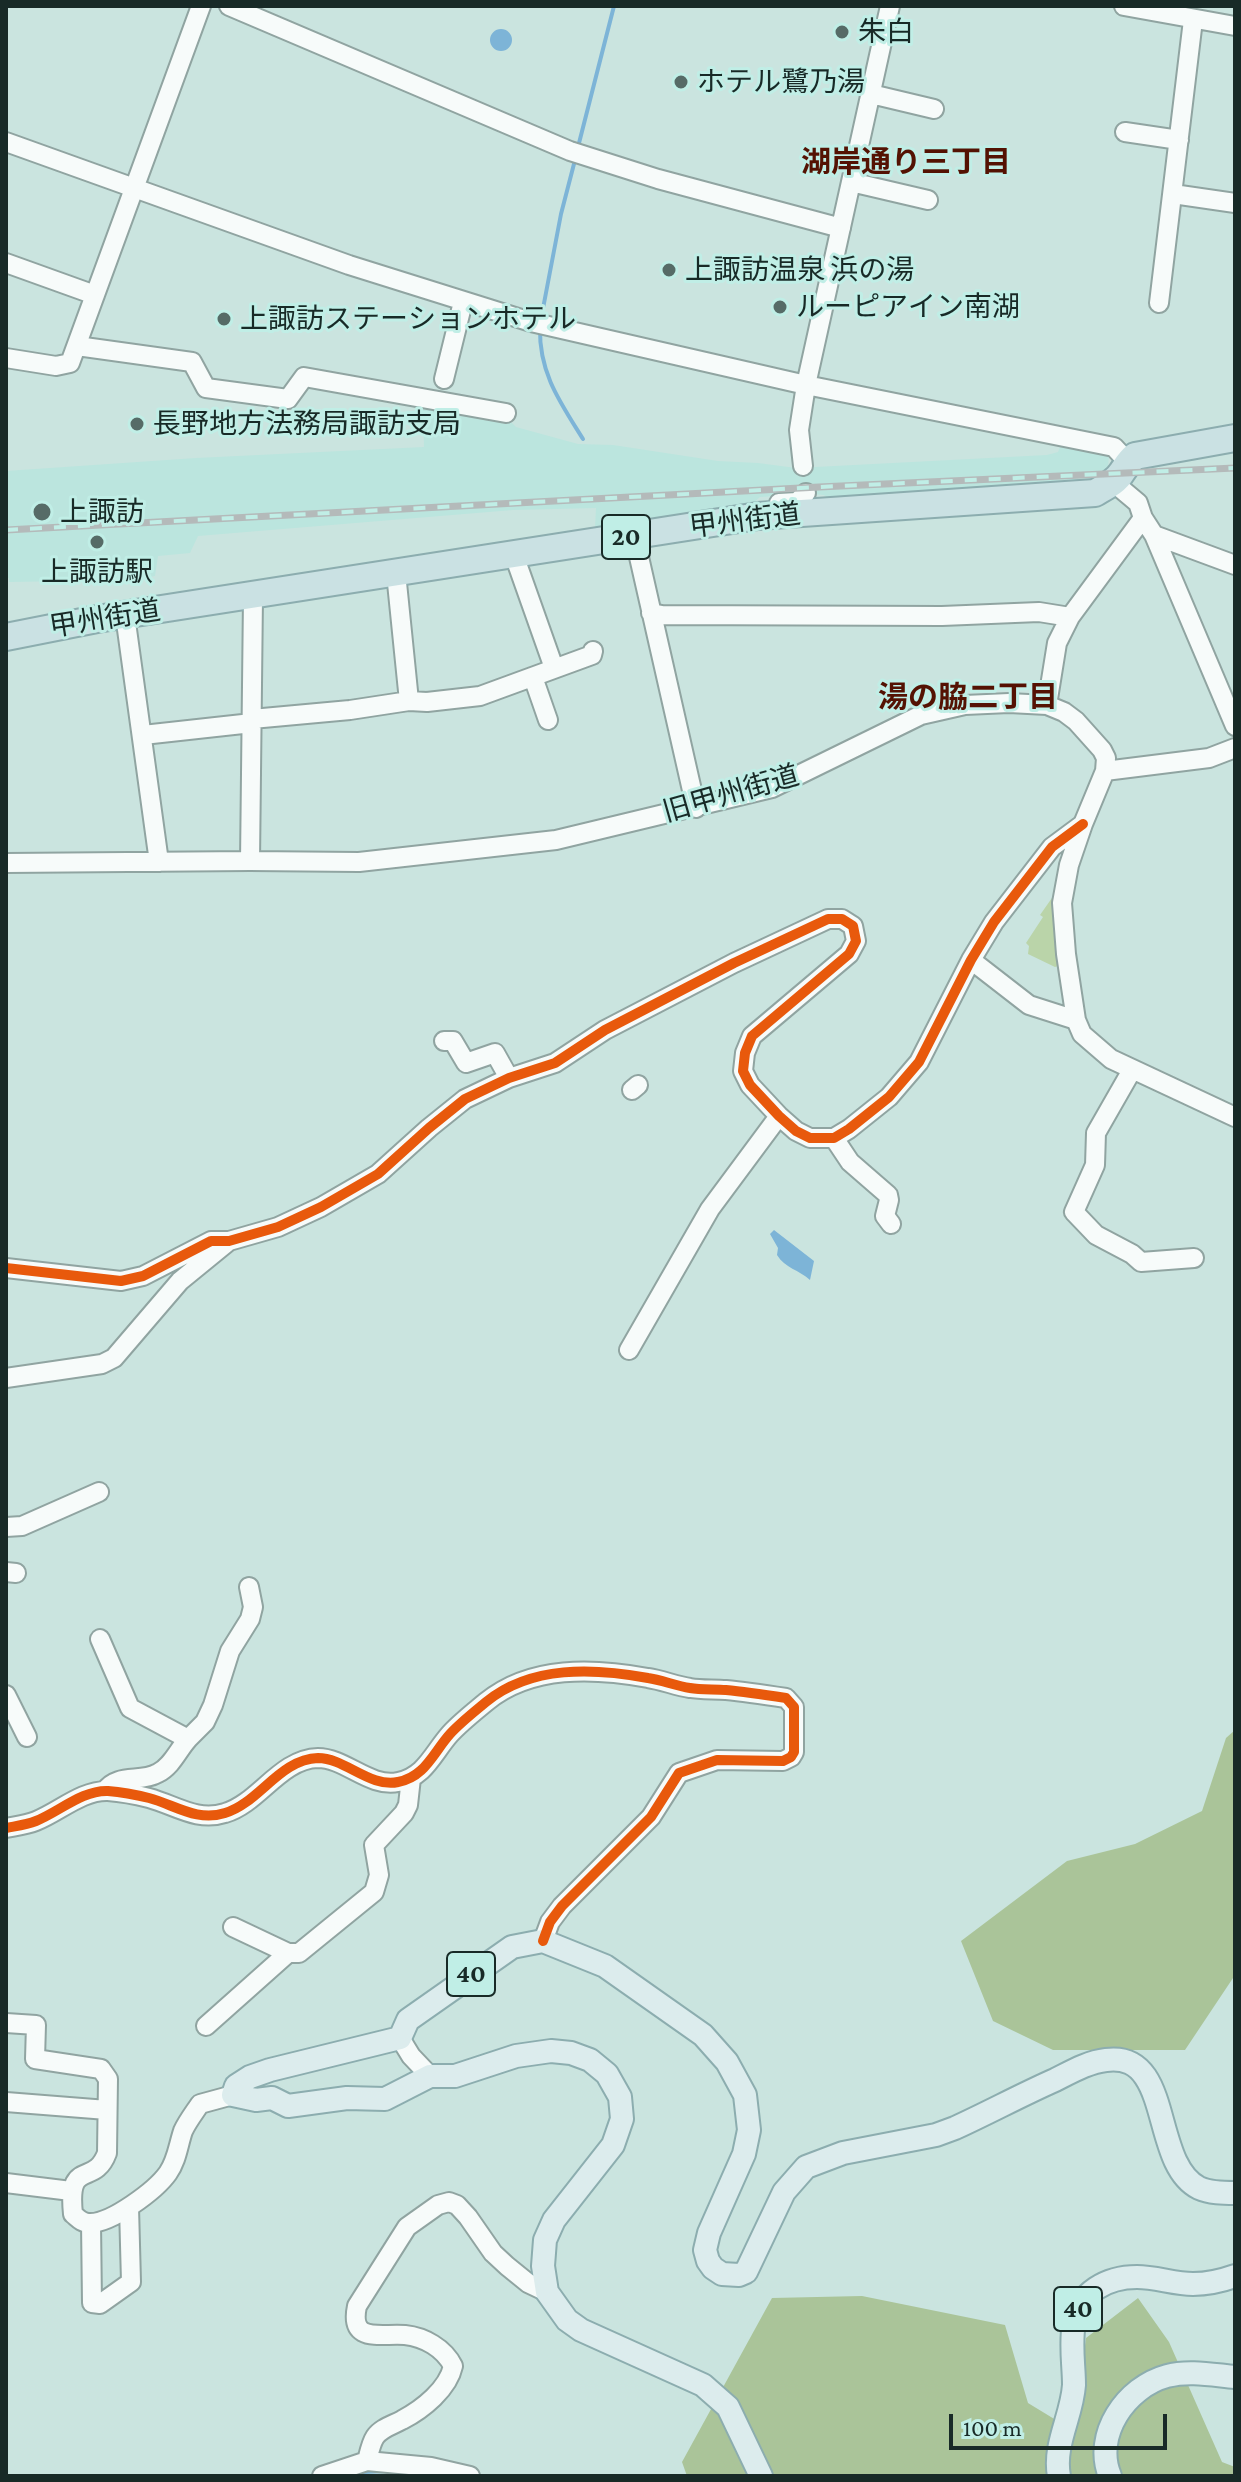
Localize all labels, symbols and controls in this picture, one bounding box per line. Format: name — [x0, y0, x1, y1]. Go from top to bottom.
place label: 朱白 — [858, 15, 914, 49]
marker: 朱白 — [833, 23, 851, 41]
place label: ホテル鷺乃湯 — [697, 65, 865, 99]
marker: ホテル鷺乃湯 — [672, 73, 690, 91]
district label: 湖岸通り三丁目 — [801, 145, 1011, 181]
place label: 上諏訪温泉 浜の湯 — [685, 253, 914, 287]
marker: 上諏訪温泉 浜の湯 — [660, 261, 678, 279]
place label: ルーピアイン南湖 — [796, 290, 1020, 324]
marker: ルーピアイン南湖 — [771, 298, 789, 316]
place label: 上諏訪ステーションホテル — [240, 302, 576, 336]
marker: 上諏訪ステーションホテル — [215, 310, 233, 328]
place label: 長野地方法務局諏訪支局 — [153, 407, 461, 441]
marker: 長野地方法務局諏訪支局 — [128, 415, 146, 433]
place label: 上諏訪 — [60, 495, 144, 529]
street label: 甲州街道 — [687, 498, 803, 544]
marker: 上諏訪 — [31, 501, 53, 523]
road number: 20 — [602, 515, 650, 559]
marker: 上諏訪駅 — [88, 533, 106, 551]
place label: 上諏訪駅 — [41, 555, 153, 589]
street label: 甲州街道 — [47, 594, 163, 644]
district label: 湯の脇二丁目 — [878, 680, 1058, 716]
street label: 旧甲州街道 — [659, 759, 803, 829]
road number: 40 — [447, 1952, 495, 1996]
road number: 40 — [1054, 2287, 1102, 2331]
scale bar — [953, 2398, 1171, 2448]
text: 100 m — [963, 2414, 1022, 2441]

